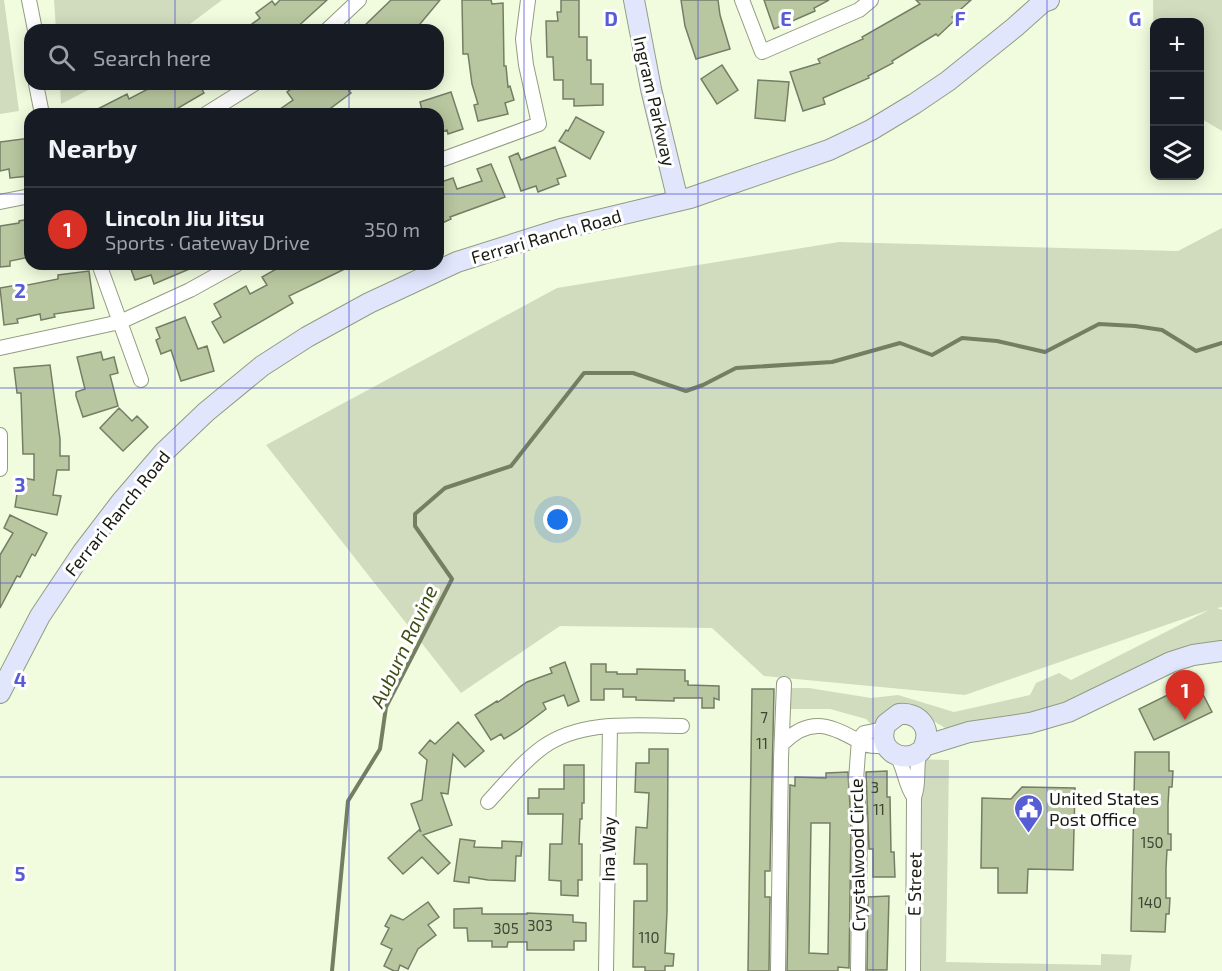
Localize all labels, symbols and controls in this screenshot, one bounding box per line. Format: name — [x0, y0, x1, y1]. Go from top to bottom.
text: D — [604, 6, 618, 30]
text: E — [780, 6, 792, 30]
text: F — [954, 6, 966, 30]
text: G — [1129, 6, 1141, 30]
map controls — [1150, 18, 1204, 180]
button: + — [1150, 18, 1204, 72]
search box — [24, 24, 444, 90]
street label: Ingram Parkway — [629, 34, 681, 169]
icon: search — [45, 41, 78, 74]
text: Search here — [93, 44, 211, 70]
button: − — [1150, 72, 1204, 126]
button: layers — [1150, 126, 1204, 180]
text: Nearby — [48, 132, 137, 163]
text: Lincoln Jiu Jitsu — [105, 204, 265, 230]
street label: Ferrari Ranch Road — [468, 204, 624, 268]
text: 1 — [63, 217, 72, 241]
text: 350 m — [364, 217, 420, 241]
text: Sports · Gateway Drive — [105, 230, 310, 254]
text: 2 — [14, 278, 26, 302]
street label: Ferrari Ranch Road — [60, 446, 174, 580]
text: 3 — [14, 472, 26, 496]
your location — [543, 505, 572, 534]
water label: Auburn Ravine — [364, 581, 442, 712]
text: 4 — [14, 667, 27, 691]
pin: 1 — [1166, 670, 1204, 720]
house number: 7 — [760, 708, 768, 726]
house number: 11 — [756, 734, 768, 752]
street label: Crystalwood Circle — [845, 778, 869, 932]
house number: 3 — [871, 778, 879, 796]
place label: United States Post Office — [1049, 787, 1159, 830]
public building icon: United States Post Office — [1012, 792, 1044, 834]
house number: 11 — [873, 800, 885, 818]
street label: Ina Way — [596, 816, 620, 882]
house number: 150 — [1140, 833, 1164, 851]
street label: E Street — [902, 852, 926, 916]
text: 5 — [14, 861, 26, 885]
house number: 140 — [1138, 893, 1162, 911]
house number: 303 — [527, 916, 553, 934]
house number: 305 — [493, 919, 519, 937]
house number: 110 — [639, 928, 660, 946]

